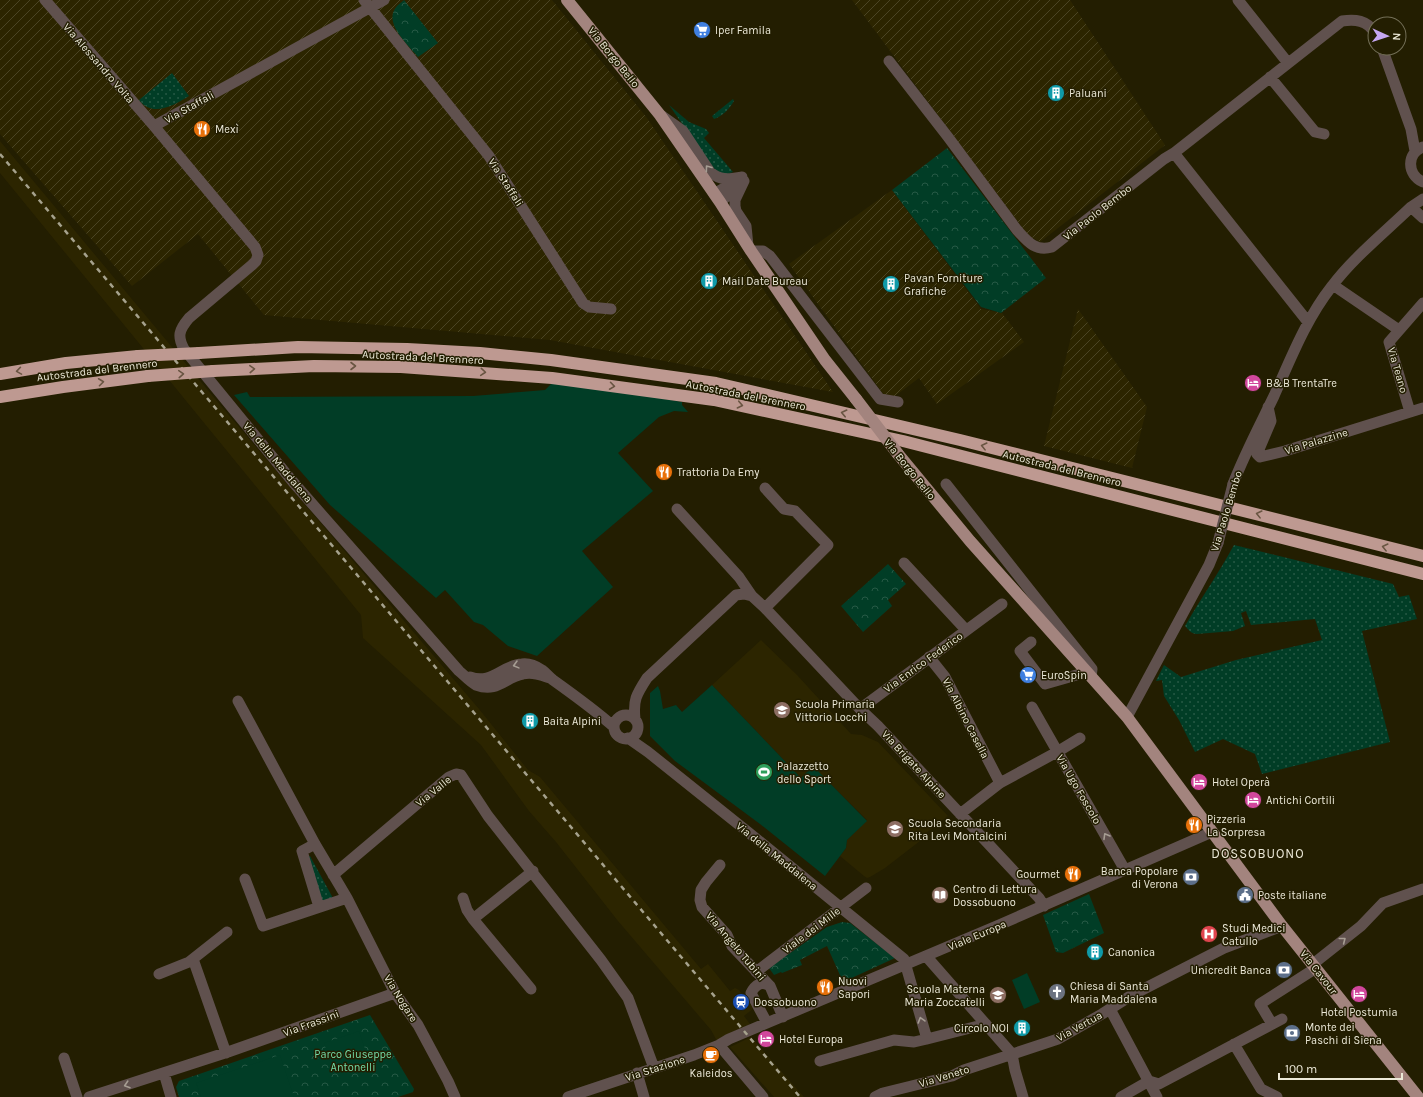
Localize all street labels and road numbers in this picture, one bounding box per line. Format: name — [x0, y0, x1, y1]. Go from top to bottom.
street label: Via Alessandro Volta — [60, 21, 137, 106]
street label: Via Borgo Bello — [585, 24, 642, 90]
street label: Via Staffali — [162, 88, 216, 126]
street label: Via Staffali — [485, 156, 526, 209]
street label: Via Paolo Bembo — [1060, 182, 1134, 243]
street label: Via Teano — [1385, 346, 1410, 395]
street label: Autostrada del Brennero — [362, 348, 484, 367]
street label: Autostrada del Brennero — [36, 357, 158, 384]
street label: Autostrada del Brennero — [685, 378, 807, 413]
street label: Via della Maddalena — [240, 419, 315, 505]
street label: Via Palazzine — [1283, 426, 1350, 457]
street label: Via Borgo Bello — [881, 436, 938, 502]
street label: Autostrada del Brennero — [1001, 447, 1122, 489]
street label: Via Paolo Bembo — [1208, 469, 1245, 553]
street label: Via Enrico Federico — [881, 629, 965, 696]
street label: Via Albino Casella — [940, 676, 992, 761]
street label: Via Brigate Alpine — [879, 728, 949, 801]
street label: Via Ugo Foscolo — [1053, 752, 1104, 826]
street label: Via Valle — [413, 773, 454, 810]
street label: Via della Maddalena — [733, 820, 820, 893]
street label: Viale dei Mille — [780, 904, 843, 956]
street label: Via Angelo Tubini — [703, 909, 768, 983]
street label: Viale Europa — [946, 917, 1008, 954]
street label: Via Cavour — [1297, 947, 1340, 997]
street label: Via Nogare — [381, 972, 420, 1025]
street label: Via Frassini — [281, 1007, 341, 1040]
street label: Via Vertua — [1054, 1009, 1104, 1044]
street label: Via Stazione — [624, 1053, 687, 1084]
street label: Via Veneto — [917, 1063, 971, 1090]

